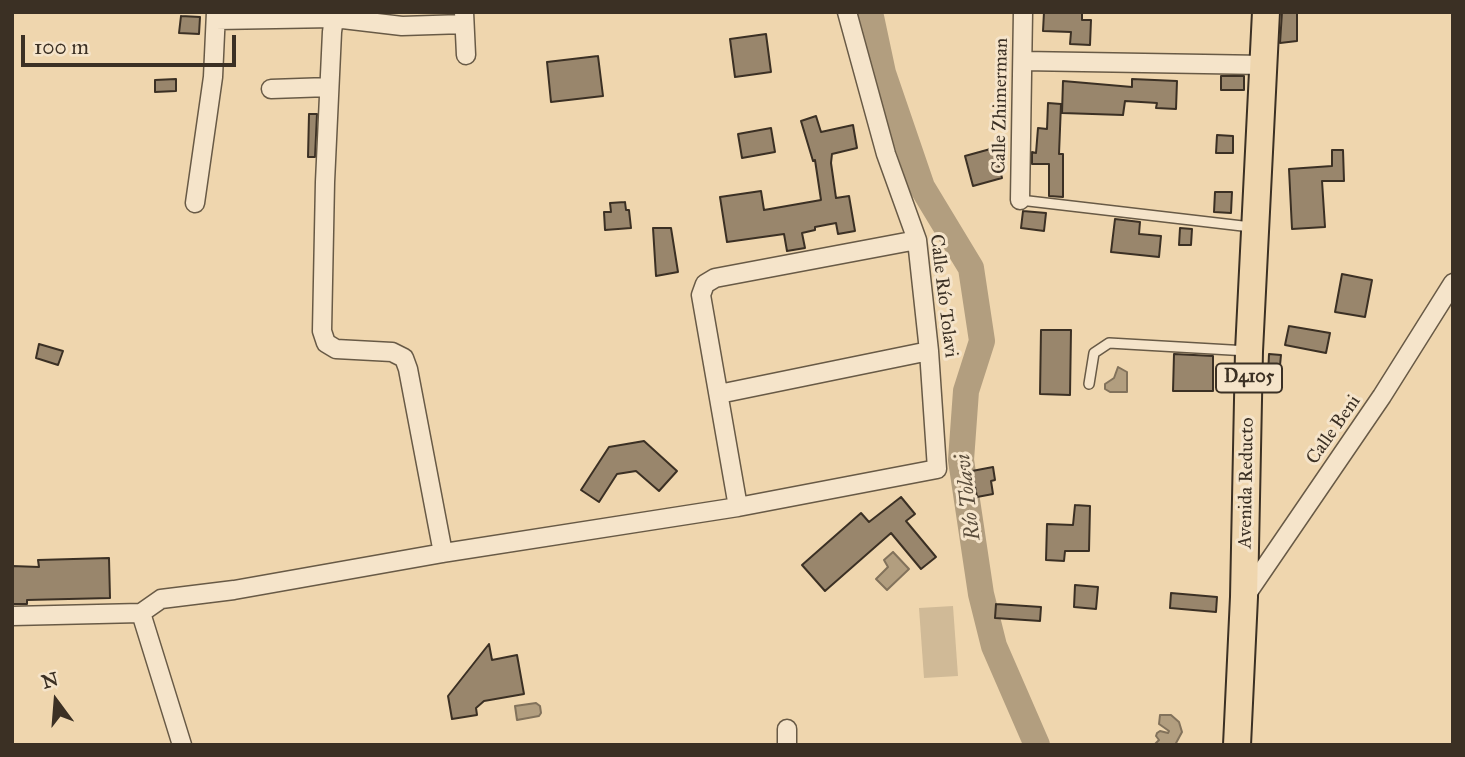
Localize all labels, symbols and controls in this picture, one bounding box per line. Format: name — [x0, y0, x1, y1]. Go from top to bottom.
scale bar — [24, 21, 240, 65]
text: 100 m — [34, 34, 89, 60]
street label: Calle Zhimerman — [988, 38, 1014, 174]
street label: Calle Río Tolavi — [924, 233, 962, 359]
road number: D4105 — [1216, 364, 1282, 392]
street label: Calle Beni — [1302, 391, 1366, 469]
street label: Avenida Reducto — [1234, 417, 1260, 549]
water label: Río Tolavi — [951, 452, 987, 542]
north arrow — [21, 666, 91, 736]
text: N — [39, 667, 61, 694]

